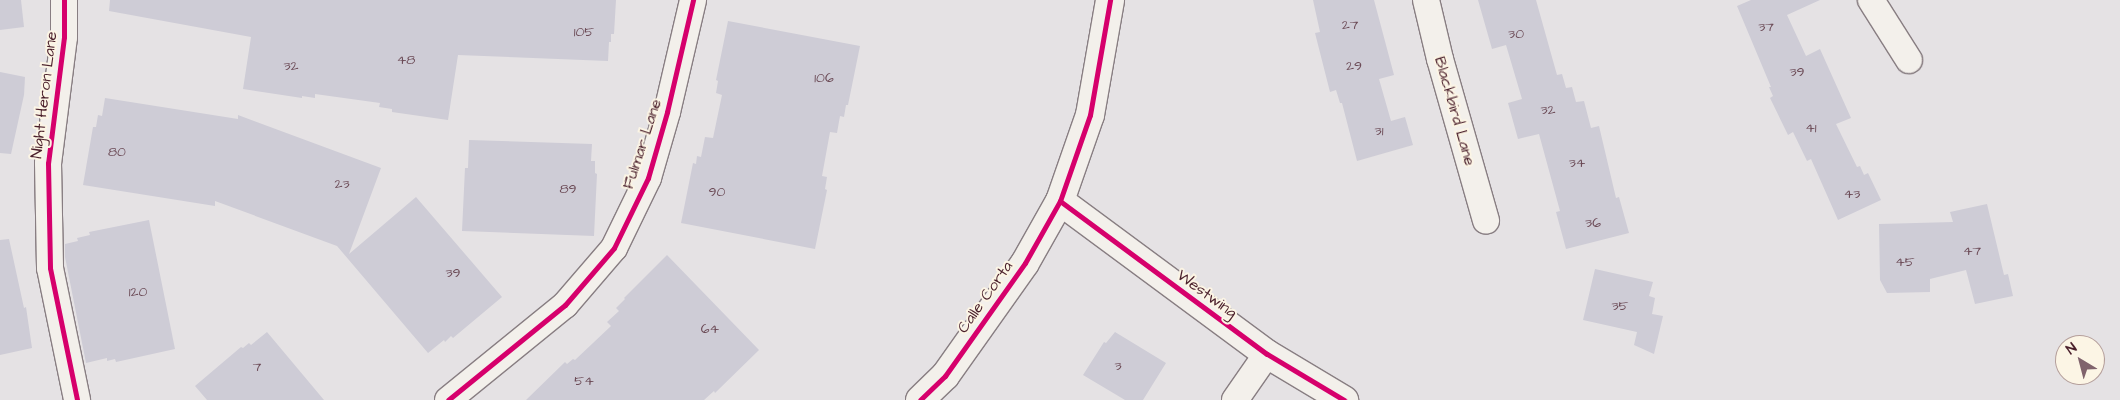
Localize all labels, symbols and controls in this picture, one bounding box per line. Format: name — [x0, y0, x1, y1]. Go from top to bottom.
house number: 27 — [1342, 17, 1358, 33]
house number: 37 — [1758, 19, 1774, 35]
house number: 105 — [574, 24, 594, 40]
house number: 30 — [1508, 26, 1524, 42]
street label: Night Heron Lane — [27, 30, 61, 160]
house number: 48 — [397, 52, 415, 68]
street label: Blackbird Lane — [1430, 54, 1480, 168]
house number: 32 — [283, 58, 299, 74]
house number: 29 — [1346, 58, 1362, 74]
house number: 39 — [1789, 64, 1805, 80]
house number: 106 — [814, 70, 834, 86]
street label: Fulmar Lane — [618, 97, 666, 191]
house number: 32 — [1540, 102, 1556, 118]
house number: 41 — [1805, 120, 1817, 136]
house number: 31 — [1375, 123, 1383, 139]
house number: 80 — [108, 144, 126, 160]
house number: 34 — [1569, 155, 1585, 171]
house number: 23 — [334, 176, 350, 192]
house number: 89 — [559, 181, 577, 197]
house number: 90 — [709, 184, 725, 200]
house number: 43 — [1844, 186, 1860, 202]
house number: 36 — [1585, 215, 1601, 231]
house number: 47 — [1963, 243, 1981, 259]
house number: 45 — [1895, 254, 1915, 270]
street label: Calle Corta — [953, 257, 1017, 337]
house number: 39 — [445, 265, 461, 281]
street label: Westwing — [1173, 266, 1241, 322]
house number: 120 — [129, 284, 147, 300]
house number: 35 — [1611, 298, 1629, 314]
house number: 64 — [701, 321, 719, 337]
north arrow — [2055, 335, 2105, 385]
text: N — [2062, 338, 2081, 359]
house number: 3 — [1114, 358, 1122, 374]
house number: 7 — [253, 359, 261, 375]
house number: 54 — [574, 373, 594, 389]

